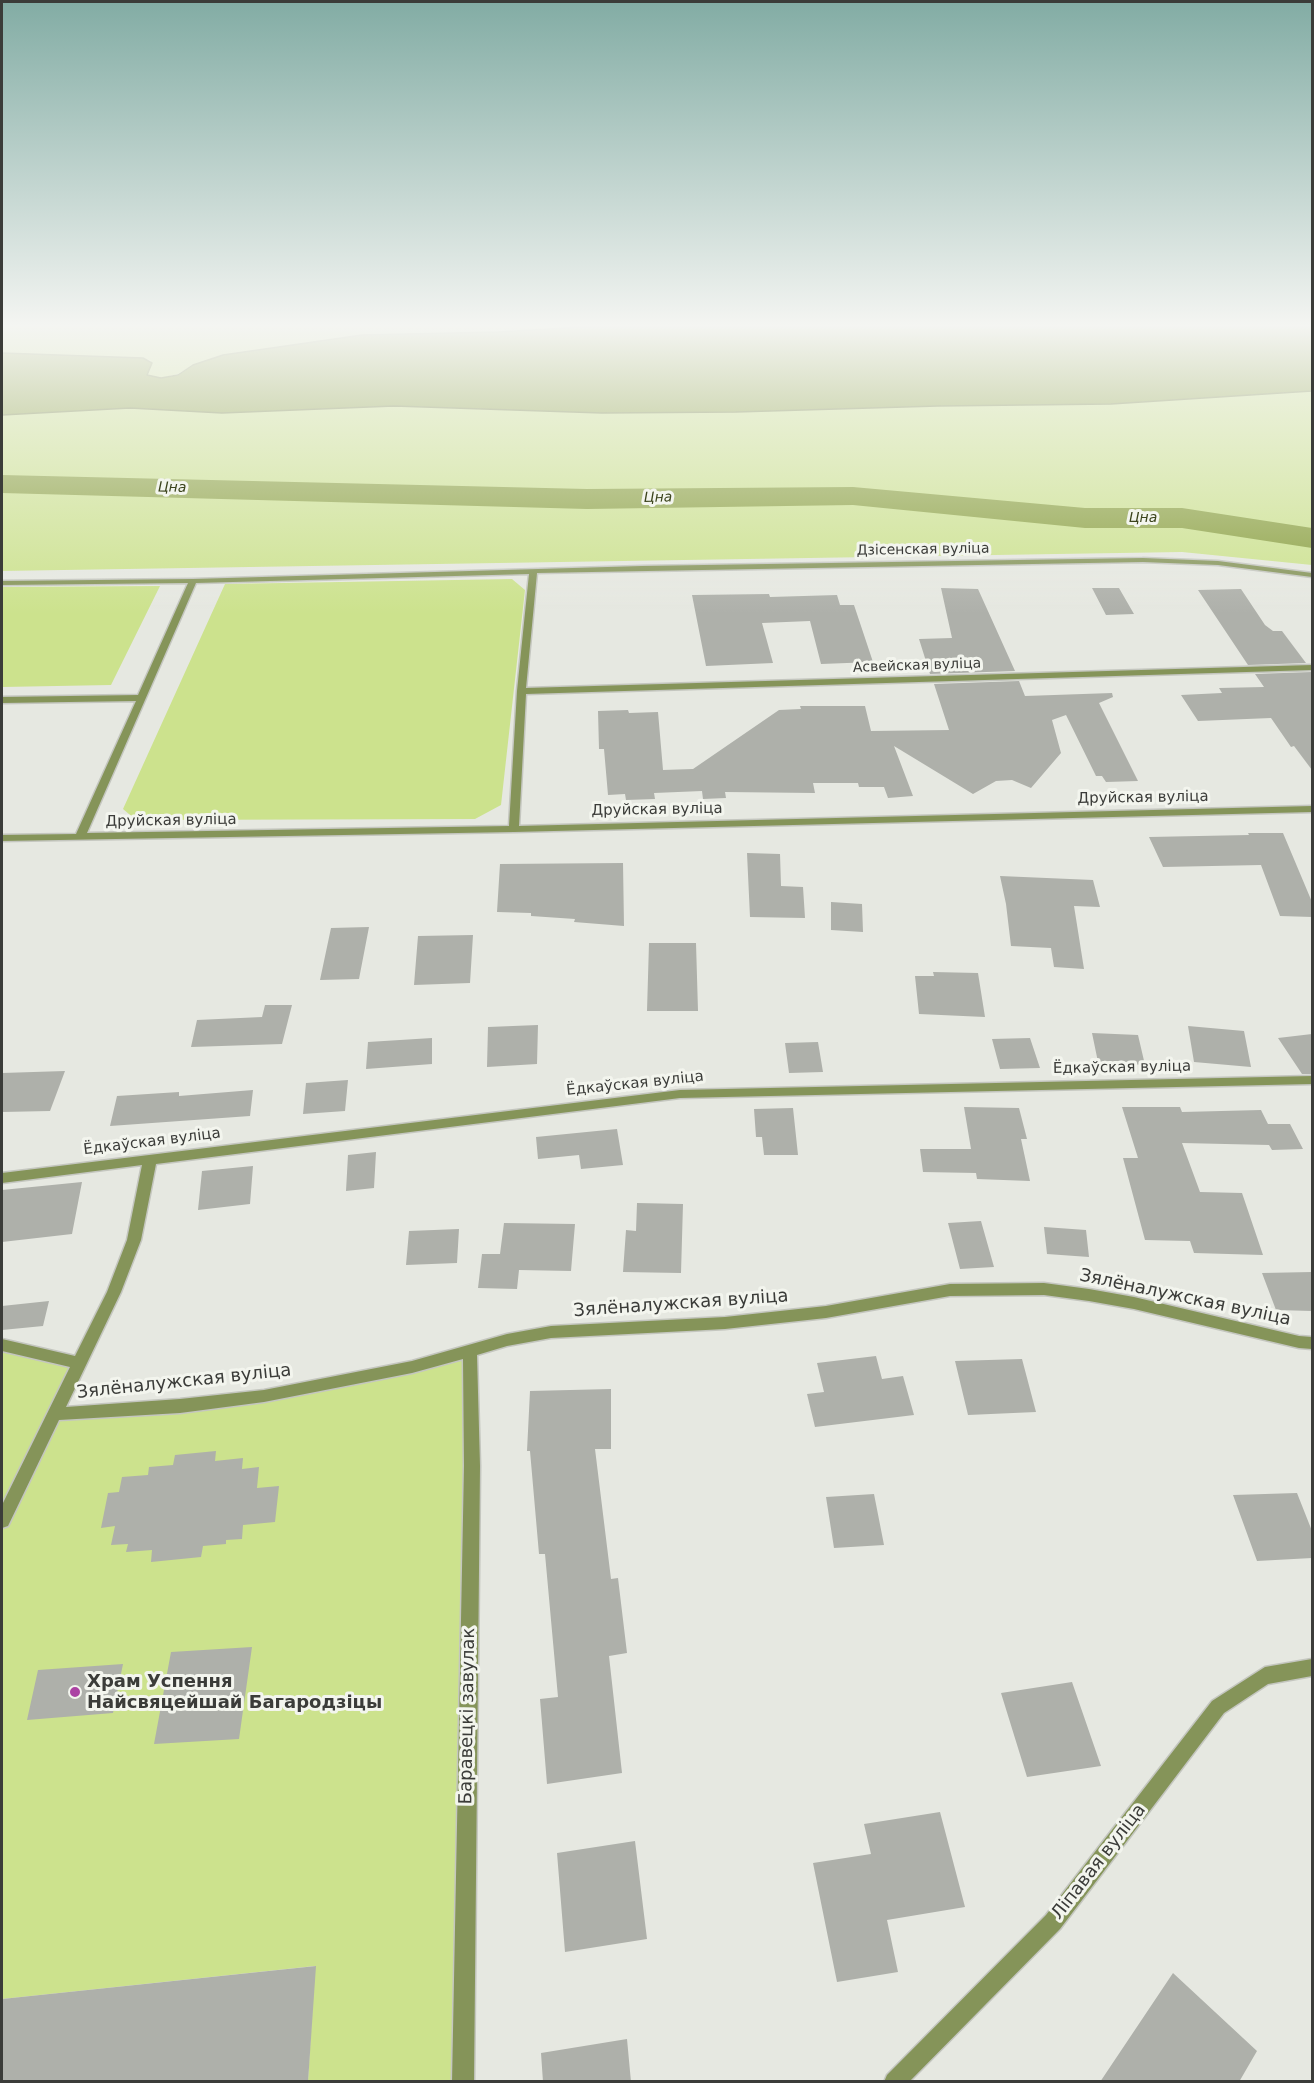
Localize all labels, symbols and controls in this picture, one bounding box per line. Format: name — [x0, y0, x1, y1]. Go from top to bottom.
water label: Цна — [158, 479, 186, 497]
water label: Цна — [644, 489, 672, 507]
water label: Цна — [1129, 510, 1157, 526]
street label: Дзісенская вуліца — [856, 540, 990, 560]
street label: Асвейская вуліца — [853, 655, 981, 677]
street label: Друйская вуліца — [1077, 788, 1209, 808]
street label: Друйская вуліца — [591, 800, 723, 820]
street label: Друйская вуліца — [105, 811, 237, 831]
street label: Ёдкаўская вуліца — [1053, 1058, 1191, 1078]
street label: Ёдкаўская вуліца — [565, 1068, 705, 1100]
street label: Ёдкаўская вуліца — [82, 1125, 222, 1159]
street label: Зялёналужская вуліца — [1077, 1265, 1293, 1331]
street label: Зялёналужская вуліца — [573, 1286, 789, 1322]
street label: Зялёналужская вуліца — [76, 1360, 292, 1404]
street label: Баравецкі завулак — [456, 1628, 480, 1804]
place label: Храм Успення Найсвяцейшай Багародзіцы — [87, 1671, 382, 1714]
marker: Храм Успення Найсвяцейшай Багародзіцы — [68, 1685, 82, 1699]
street label: Ліпавая вуліца — [1047, 1800, 1151, 1924]

